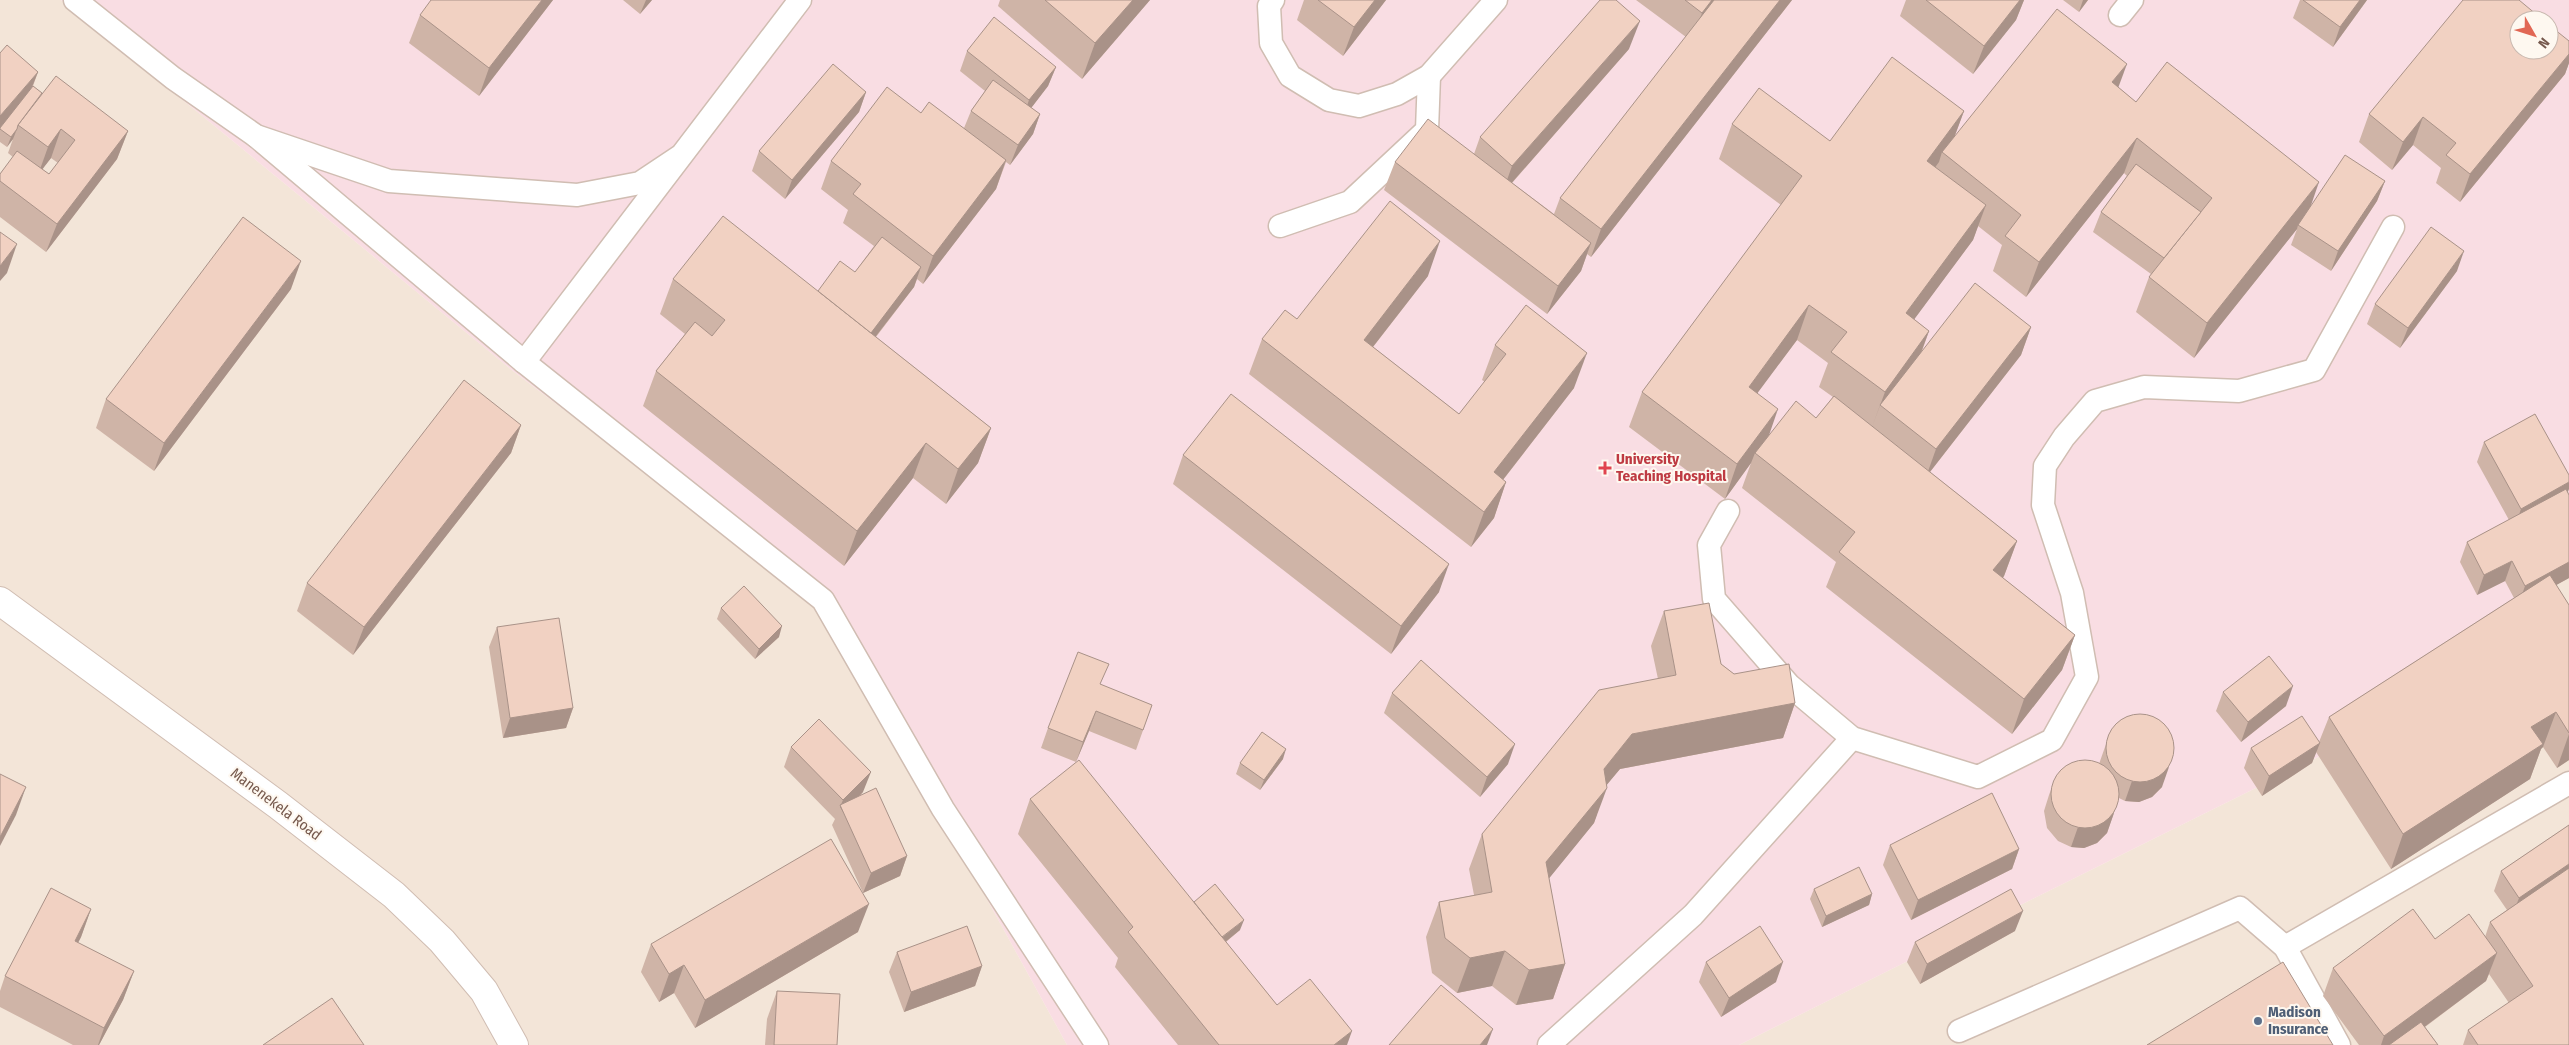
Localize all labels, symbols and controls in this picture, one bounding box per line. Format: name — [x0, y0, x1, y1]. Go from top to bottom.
north arrow — [2509, 10, 2559, 60]
text: N — [2534, 34, 2553, 51]
place label: University Teaching Hospital — [1616, 450, 1727, 485]
marker: University Teaching Hospital — [1598, 461, 1612, 475]
street label: Manenekela Road — [227, 764, 325, 844]
place label: Madison Insurance — [2268, 1003, 2329, 1038]
marker: Madison Insurance — [2252, 1015, 2264, 1027]

